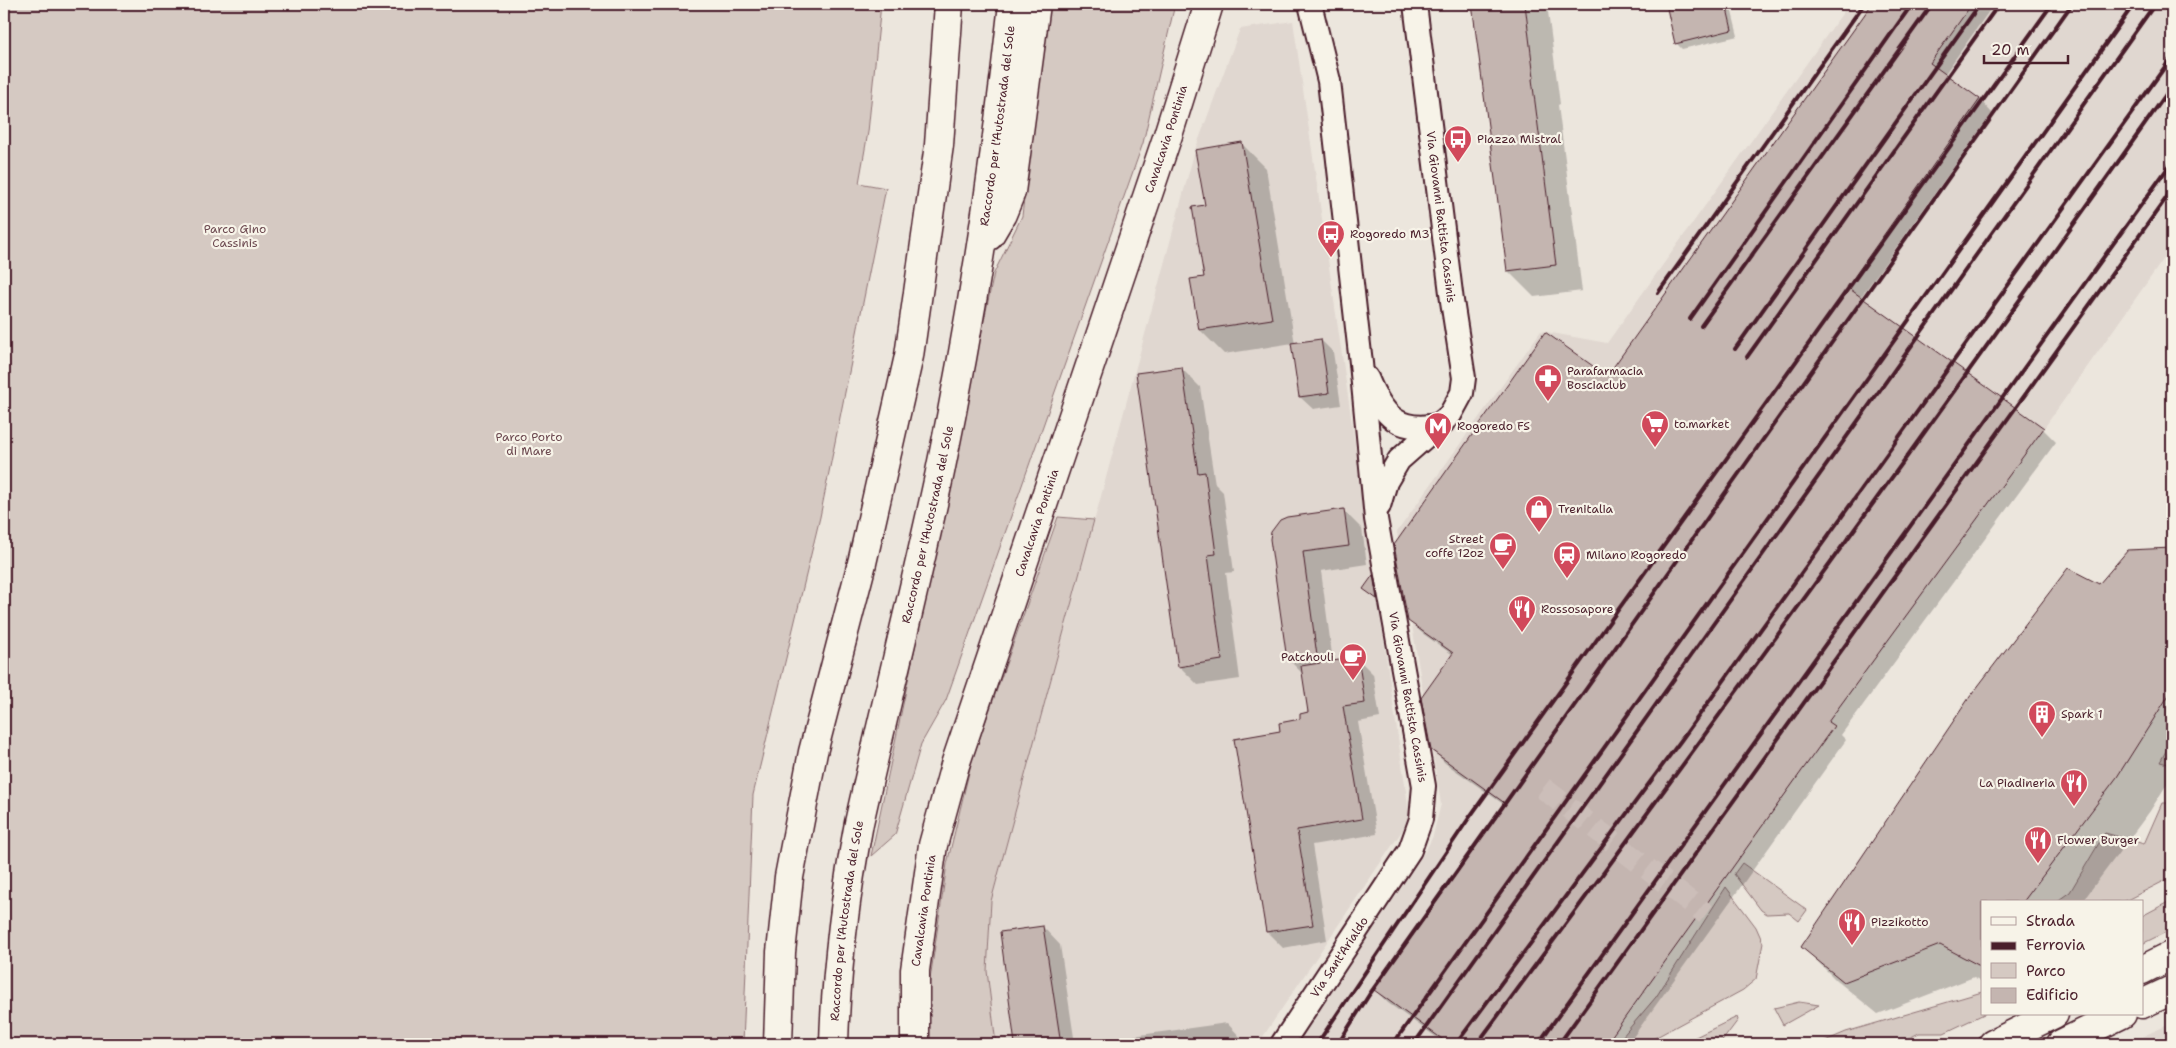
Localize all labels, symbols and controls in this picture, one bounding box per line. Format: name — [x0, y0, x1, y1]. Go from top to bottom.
street label: Raccordo per l'Autostrada del Sole — [976, 24, 1019, 227]
scale bar — [1984, 32, 2067, 64]
text: 20 m — [1991, 40, 2030, 60]
street label: Cavalcavia Pontinia — [1141, 82, 1191, 195]
bus stop icon: Piazza Mistral — [1443, 124, 1473, 163]
street label: Via Giovanni Battista Cassinis — [1423, 130, 1460, 304]
place label: Piazza Mistral — [1477, 131, 1562, 147]
bus stop icon: Rogoredo M3 — [1316, 219, 1346, 258]
park label: Parco Gino Cassinis — [204, 221, 266, 251]
place label: Rogoredo M3 — [1350, 226, 1430, 242]
pharmacy icon: Parafarmacia Bosciaclub — [1533, 363, 1563, 402]
place label: Parafarmacia Bosciaclub — [1567, 363, 1644, 393]
supermarket icon: to.market — [1640, 409, 1670, 448]
metro station icon: Rogoredo FS — [1423, 411, 1453, 450]
place label: to.market — [1674, 416, 1729, 432]
place label: Rogoredo FS — [1457, 418, 1530, 434]
street label: Raccordo per l'Autostrada del Sole — [898, 424, 957, 625]
park label: Parco Porto di Mare — [496, 429, 562, 459]
street label: Cavalcavia Pontinia — [1011, 466, 1063, 579]
shop icon: Trenitalia — [1524, 494, 1554, 533]
place label: Trenitalia — [1558, 501, 1614, 517]
place label: Street coffe 12oz — [1425, 531, 1484, 561]
cafe icon: Street coffe 12oz — [1488, 531, 1518, 570]
station icon: Milano Rogoredo — [1552, 540, 1582, 579]
place label: Milano Rogoredo — [1586, 547, 1687, 563]
restaurant icon: Rossosapore — [1507, 594, 1537, 633]
place label: Rossosapore — [1541, 601, 1614, 617]
street label: Via Giovanni Battista Cassinis — [1385, 610, 1431, 784]
cafe icon: Patchouli — [1338, 642, 1368, 681]
place label: Patchouli — [1281, 649, 1334, 665]
building icon: Spark 1 — [2027, 699, 2057, 738]
place label: Spark 1 — [2061, 706, 2103, 722]
restaurant icon: La Piadineria — [2059, 768, 2089, 807]
place label: La Piadineria — [1979, 775, 2056, 791]
street label: Raccordo per l'Autostrada del Sole — [827, 819, 867, 1021]
restaurant icon: Flower Burger — [2023, 825, 2053, 864]
place label: Flower Burger — [2057, 832, 2140, 848]
street label: Cavalcavia Pontinia — [908, 853, 940, 968]
legend — [1981, 900, 2144, 1016]
restaurant icon: Pizzikotto — [1837, 907, 1867, 946]
text: Strada — [2026, 911, 2075, 931]
street label: Via Sant'Arialdo — [1307, 914, 1372, 1001]
place label: Pizzikotto — [1871, 914, 1929, 930]
text: Ferrovia — [2026, 935, 2086, 955]
text: Parco — [2026, 961, 2066, 981]
text: Edificio — [2026, 985, 2078, 1005]

